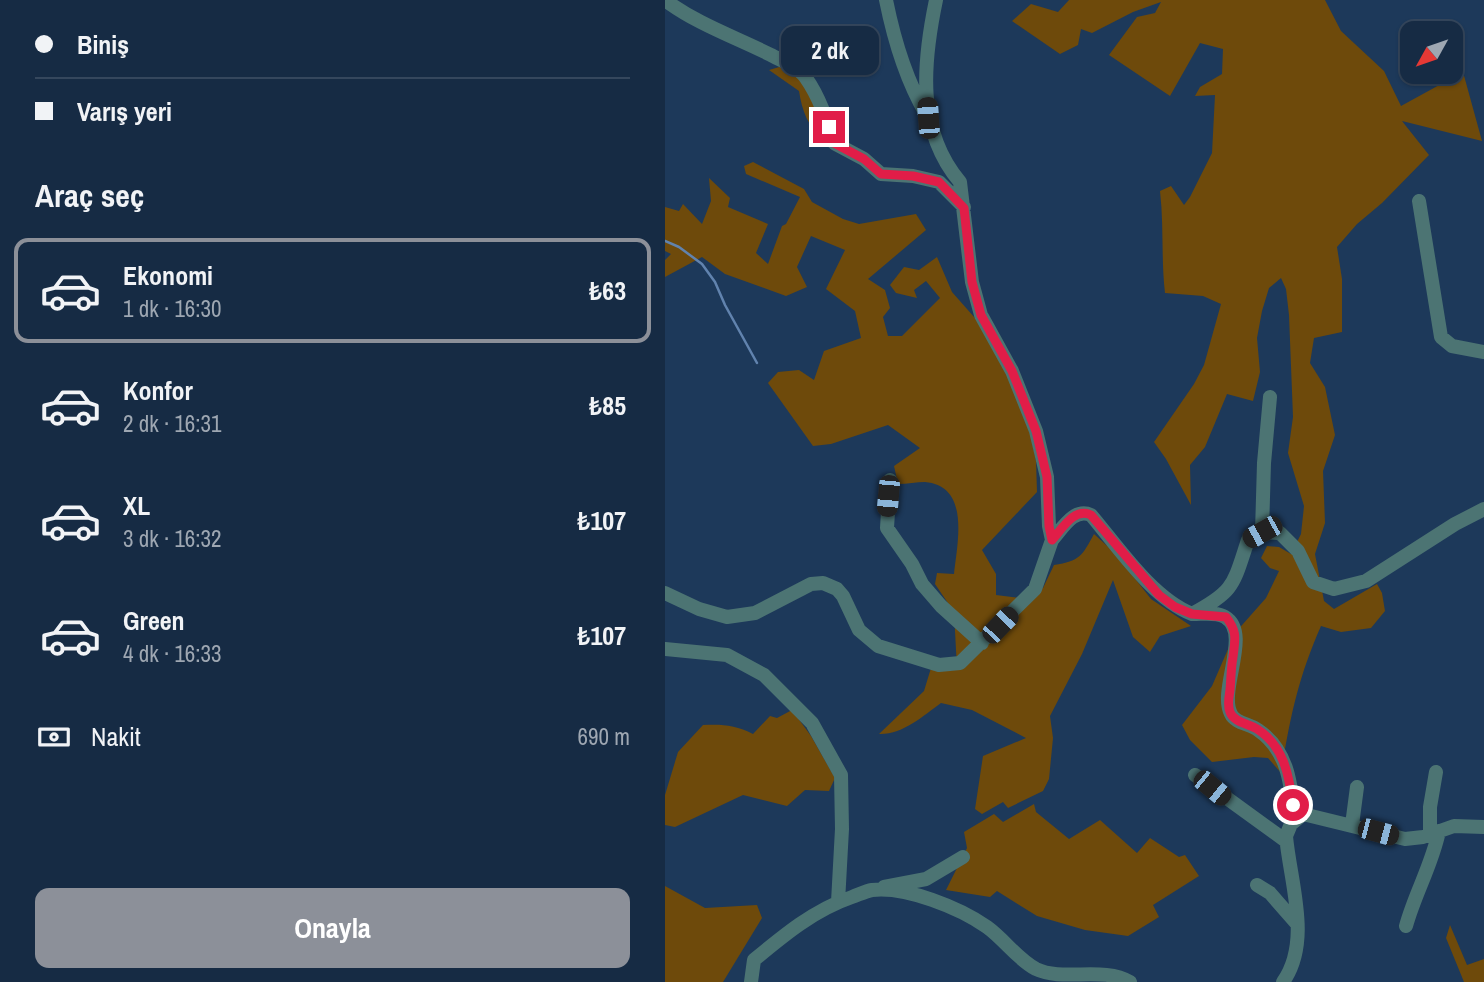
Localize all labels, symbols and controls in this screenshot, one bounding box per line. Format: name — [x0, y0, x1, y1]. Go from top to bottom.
north arrow — [1400, 21, 1463, 84]
map controls — [1400, 21, 1463, 84]
callout: 2 dk — [780, 25, 878, 74]
text: Biniş — [77, 27, 129, 62]
text: 2 dk — [811, 35, 849, 66]
text: Varış yeri — [77, 94, 172, 129]
car — [917, 96, 940, 140]
route end — [813, 111, 845, 143]
text: Araç seç — [35, 174, 144, 217]
text: Ekonomi — [123, 258, 213, 293]
icon: car — [39, 259, 102, 322]
text: ₺63 — [589, 273, 626, 308]
text: 1 dk · 16:30 — [123, 293, 222, 324]
text: Konfor — [123, 373, 193, 408]
icon: car — [39, 374, 102, 437]
text: ₺85 — [589, 388, 626, 423]
text: 2 dk · 16:31 — [123, 408, 222, 439]
car — [876, 474, 901, 518]
text: XL — [123, 488, 150, 523]
icon: car — [39, 489, 102, 552]
text: ₺107 — [577, 503, 626, 538]
car — [1239, 513, 1286, 551]
text: 3 dk · 16:32 — [123, 523, 222, 554]
text: Green — [123, 603, 185, 638]
car — [978, 603, 1023, 647]
icon: car — [39, 604, 102, 667]
text: ₺107 — [577, 618, 626, 653]
text: 4 dk · 16:33 — [123, 638, 222, 669]
icon: cash — [35, 718, 73, 756]
text: Nakit — [91, 719, 141, 754]
text: 690 m — [578, 721, 630, 752]
car — [1190, 767, 1235, 809]
route start — [1277, 789, 1309, 821]
car — [1355, 816, 1402, 848]
button: Onayla — [35, 888, 630, 968]

